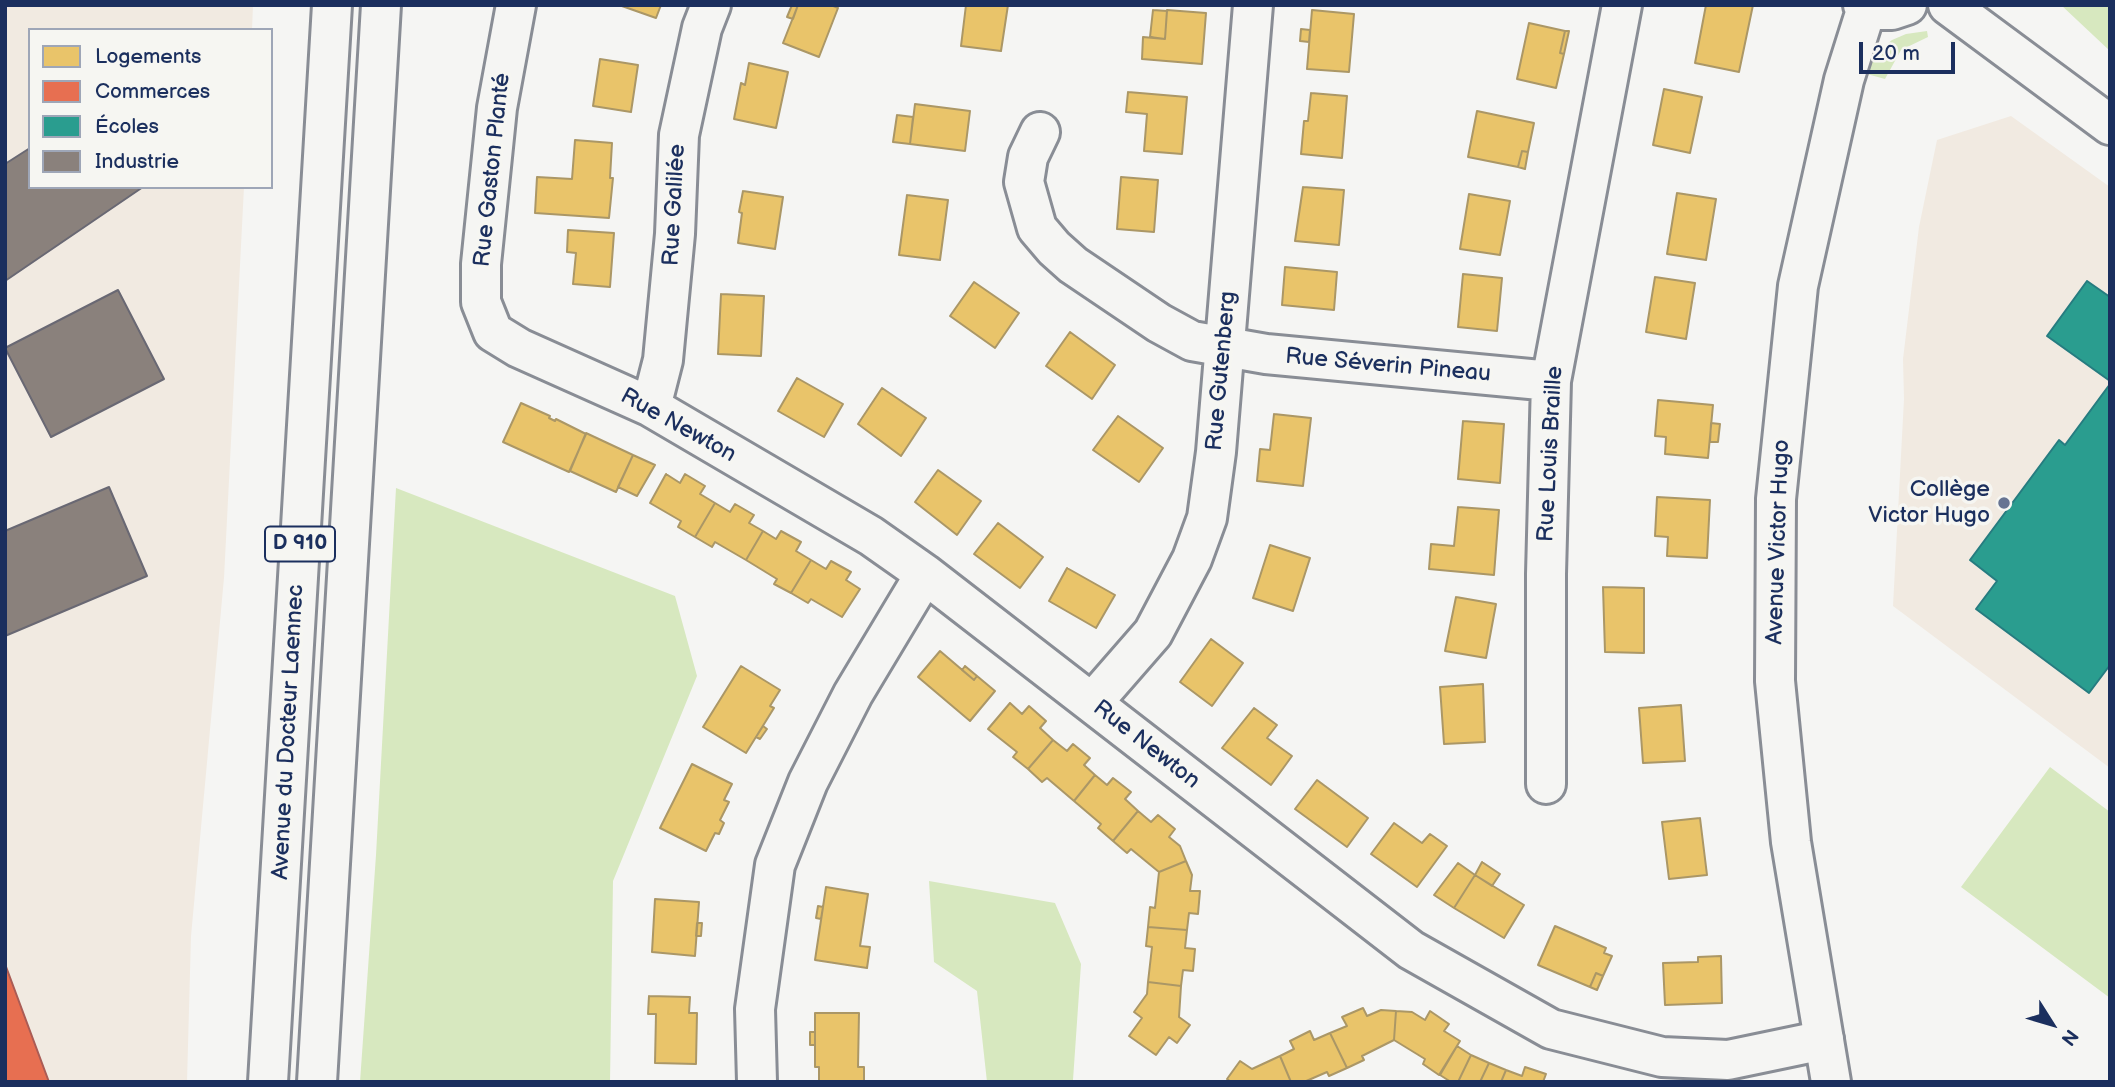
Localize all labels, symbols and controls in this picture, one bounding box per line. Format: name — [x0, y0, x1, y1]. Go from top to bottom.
legend — [28, 28, 273, 189]
scale bar — [1863, 28, 1959, 72]
text: 20 m — [1872, 41, 1920, 66]
text: Logements — [95, 44, 201, 69]
street label: Rue Gaston Planté — [469, 72, 517, 268]
text: Commerces — [95, 79, 210, 104]
text: Écoles — [95, 114, 159, 139]
street label: Rue Galilée — [658, 143, 692, 267]
text: Industrie — [95, 149, 179, 174]
street label: Rue Gutenberg — [1201, 290, 1243, 452]
street label: Rue Séverin Pineau — [1284, 343, 1492, 389]
street label: Rue Louis Braille — [1533, 365, 1569, 543]
street label: Rue Newton — [615, 383, 741, 469]
street label: Avenue Victor Hugo — [1762, 439, 1796, 645]
place label: Collège Victor Hugo — [1868, 476, 1990, 530]
marker: Collège Victor Hugo — [1996, 495, 2012, 511]
road number: D 910 — [265, 526, 335, 562]
street label: Avenue du Docteur Laennec — [267, 584, 311, 880]
street label: Rue Newton — [1087, 695, 1205, 795]
north arrow — [2017, 989, 2087, 1059]
text: N — [2056, 1024, 2083, 1050]

